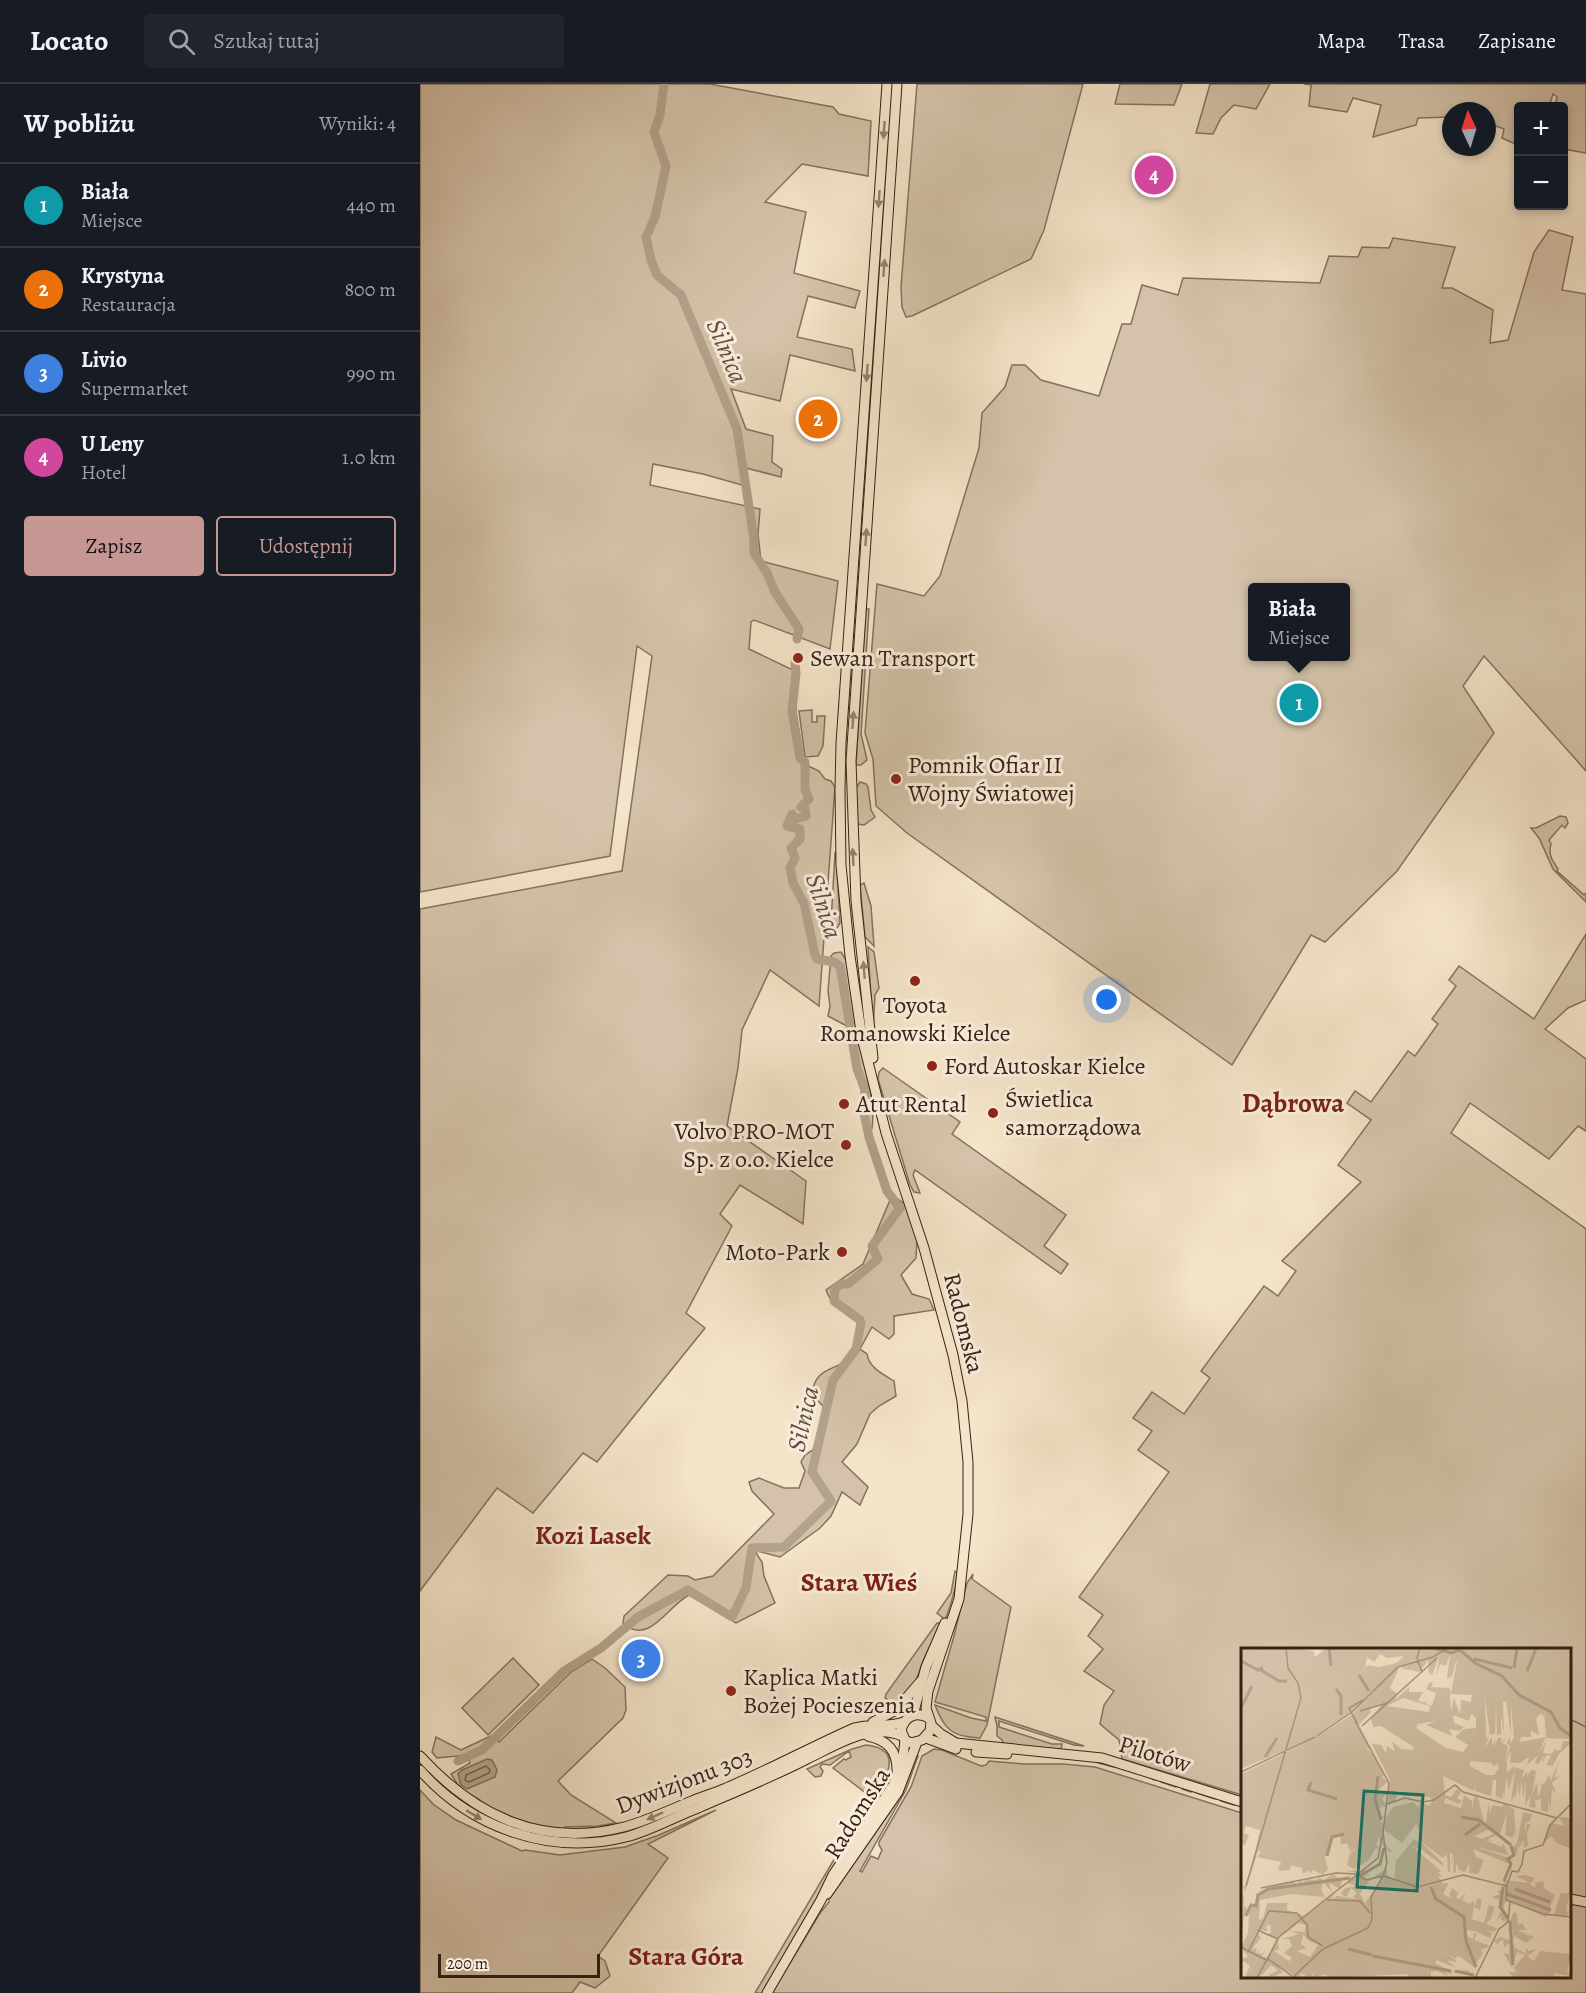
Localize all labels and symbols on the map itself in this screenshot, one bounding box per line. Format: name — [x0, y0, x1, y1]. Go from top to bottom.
north arrow — [1442, 102, 1496, 156]
one-way arrow — [879, 120, 888, 139]
pin: 4 — [1134, 152, 1174, 197]
one-way arrow — [874, 190, 884, 209]
one-way arrow — [879, 258, 889, 277]
water label: Silnica — [698, 314, 756, 388]
one-way arrow — [862, 364, 872, 383]
pin: 2 — [798, 396, 838, 442]
one-way arrow — [861, 527, 870, 546]
place label: Sewan Transport — [810, 642, 976, 674]
marker: Sewan Transport — [791, 651, 805, 665]
pin: 1 — [1280, 680, 1318, 726]
one-way arrow — [848, 711, 857, 730]
place label: Pomnik Ofiar II Wojny Światowej — [907, 749, 1075, 809]
marker: Pomnik Ofiar II Wojny Światowej — [889, 772, 903, 786]
one-way arrow — [849, 848, 858, 867]
water label: Silnica — [797, 869, 851, 943]
one-way arrow — [859, 961, 869, 980]
marker: Toyota Romanowski Kielce — [908, 974, 922, 988]
your location — [1092, 985, 1121, 1014]
place label: Toyota Romanowski Kielce — [820, 989, 1010, 1049]
place label: Ford Autoskar Kielce — [944, 1050, 1145, 1082]
marker: Ford Autoskar Kielce — [925, 1059, 939, 1073]
place label: Świetlica samorządowa — [1005, 1083, 1142, 1143]
district label: Dąbrowa — [1242, 1085, 1344, 1121]
place label: Atut Rental — [855, 1088, 967, 1120]
marker: Atut Rental — [837, 1097, 851, 1111]
marker: Świetlica samorządowa — [986, 1106, 1000, 1120]
place label: Volvo PRO-MOT Sp. z o.o. Kielce — [673, 1115, 834, 1175]
marker: Volvo PRO-MOT Sp. z o.o. Kielce — [839, 1138, 853, 1152]
place label: Moto-Park — [725, 1236, 830, 1268]
marker: Moto-Park — [835, 1245, 849, 1259]
street label: Radomska — [936, 1269, 992, 1377]
water label: Silnica — [778, 1383, 828, 1455]
district label: Kozi Lasek — [535, 1518, 652, 1553]
district label: Stara Wieś — [801, 1565, 917, 1600]
pin: 3 — [622, 1636, 660, 1682]
inset map — [1241, 1648, 1571, 1978]
place label: Kaplica Matki Bożej Pocieszenia — [743, 1661, 917, 1721]
marker: Kaplica Matki Bożej Pocieszenia — [724, 1684, 738, 1698]
street label: Pilotów — [1115, 1728, 1195, 1780]
street label: Dywizjonu 303 — [611, 1740, 757, 1822]
street label: Radomska — [816, 1760, 898, 1865]
one-way arrow — [466, 1810, 483, 1820]
one-way arrow — [646, 1811, 664, 1821]
district label: Stara Góra — [628, 1939, 744, 1974]
scale bar — [438, 1951, 600, 1978]

